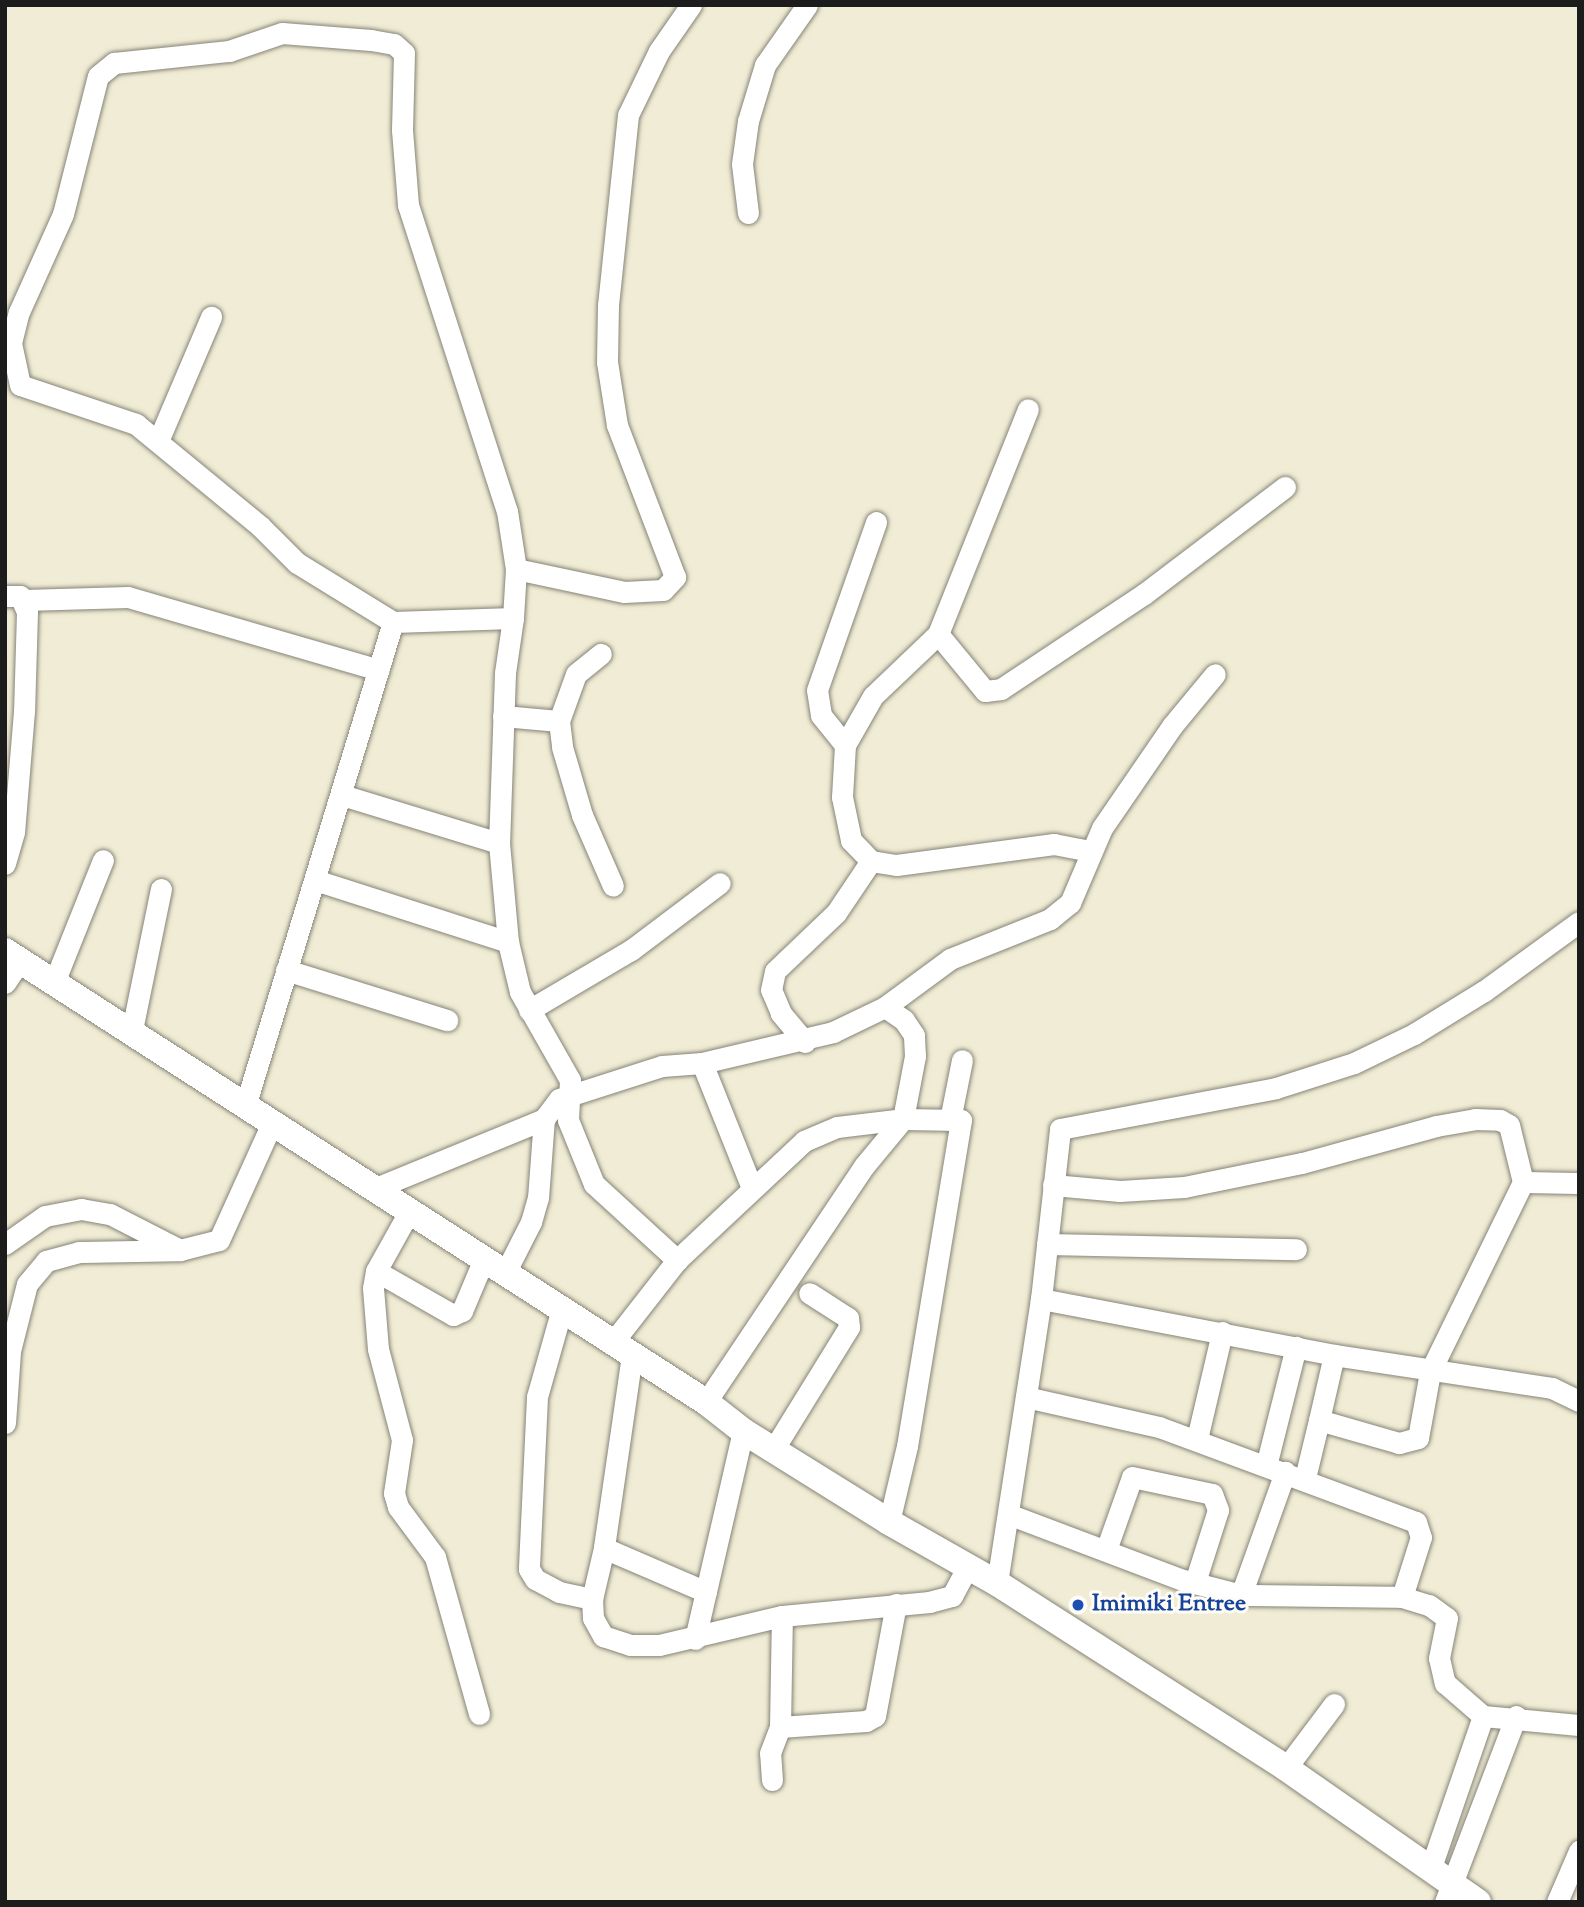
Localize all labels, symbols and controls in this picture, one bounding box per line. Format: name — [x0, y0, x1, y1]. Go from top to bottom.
place label: Imimiki Entree — [1092, 1591, 1246, 1619]
marker: Imimiki Entree — [1070, 1597, 1086, 1613]

